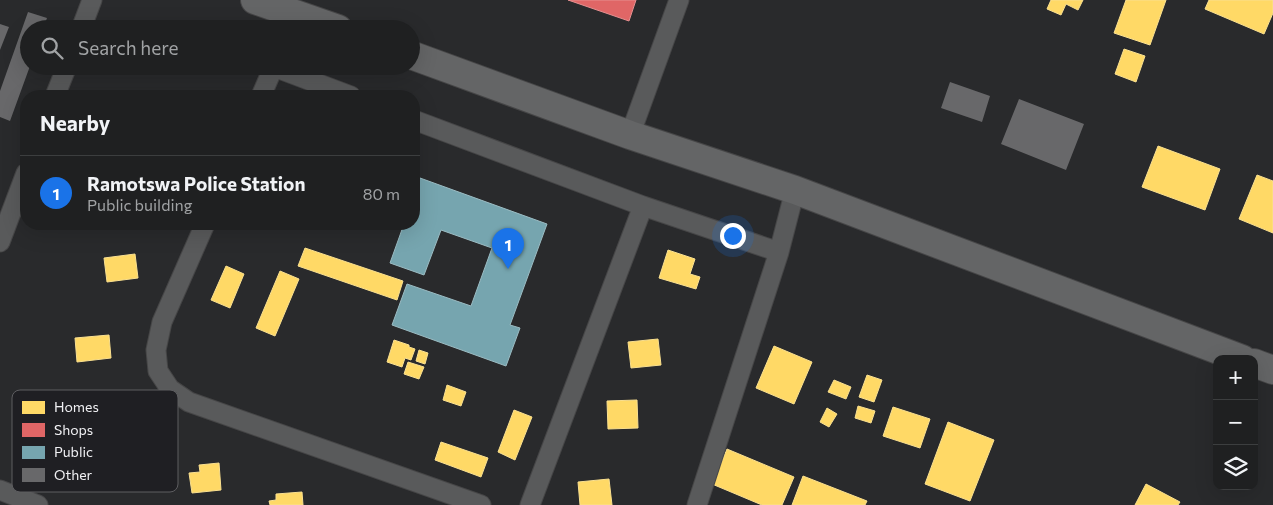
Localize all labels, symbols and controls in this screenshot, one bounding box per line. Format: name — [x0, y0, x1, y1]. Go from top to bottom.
search box — [20, 20, 420, 75]
icon: search — [38, 34, 66, 62]
text: Search here — [78, 36, 178, 59]
text: Nearby — [40, 110, 110, 135]
text: Ramotswa Police Station — [87, 172, 305, 195]
text: 1 — [52, 184, 60, 203]
text: 80 m — [363, 184, 400, 203]
text: Public building — [87, 195, 192, 214]
your location — [720, 223, 746, 249]
pin: 1 — [492, 228, 524, 269]
map controls — [1213, 355, 1258, 490]
button: + — [1213, 355, 1258, 400]
legend — [12, 390, 178, 492]
text: Homes — [54, 398, 99, 415]
button: − — [1213, 400, 1258, 445]
text: Shops — [54, 421, 93, 438]
text: Public — [54, 443, 93, 460]
button: layers — [1213, 445, 1258, 490]
text: Other — [54, 466, 93, 483]

